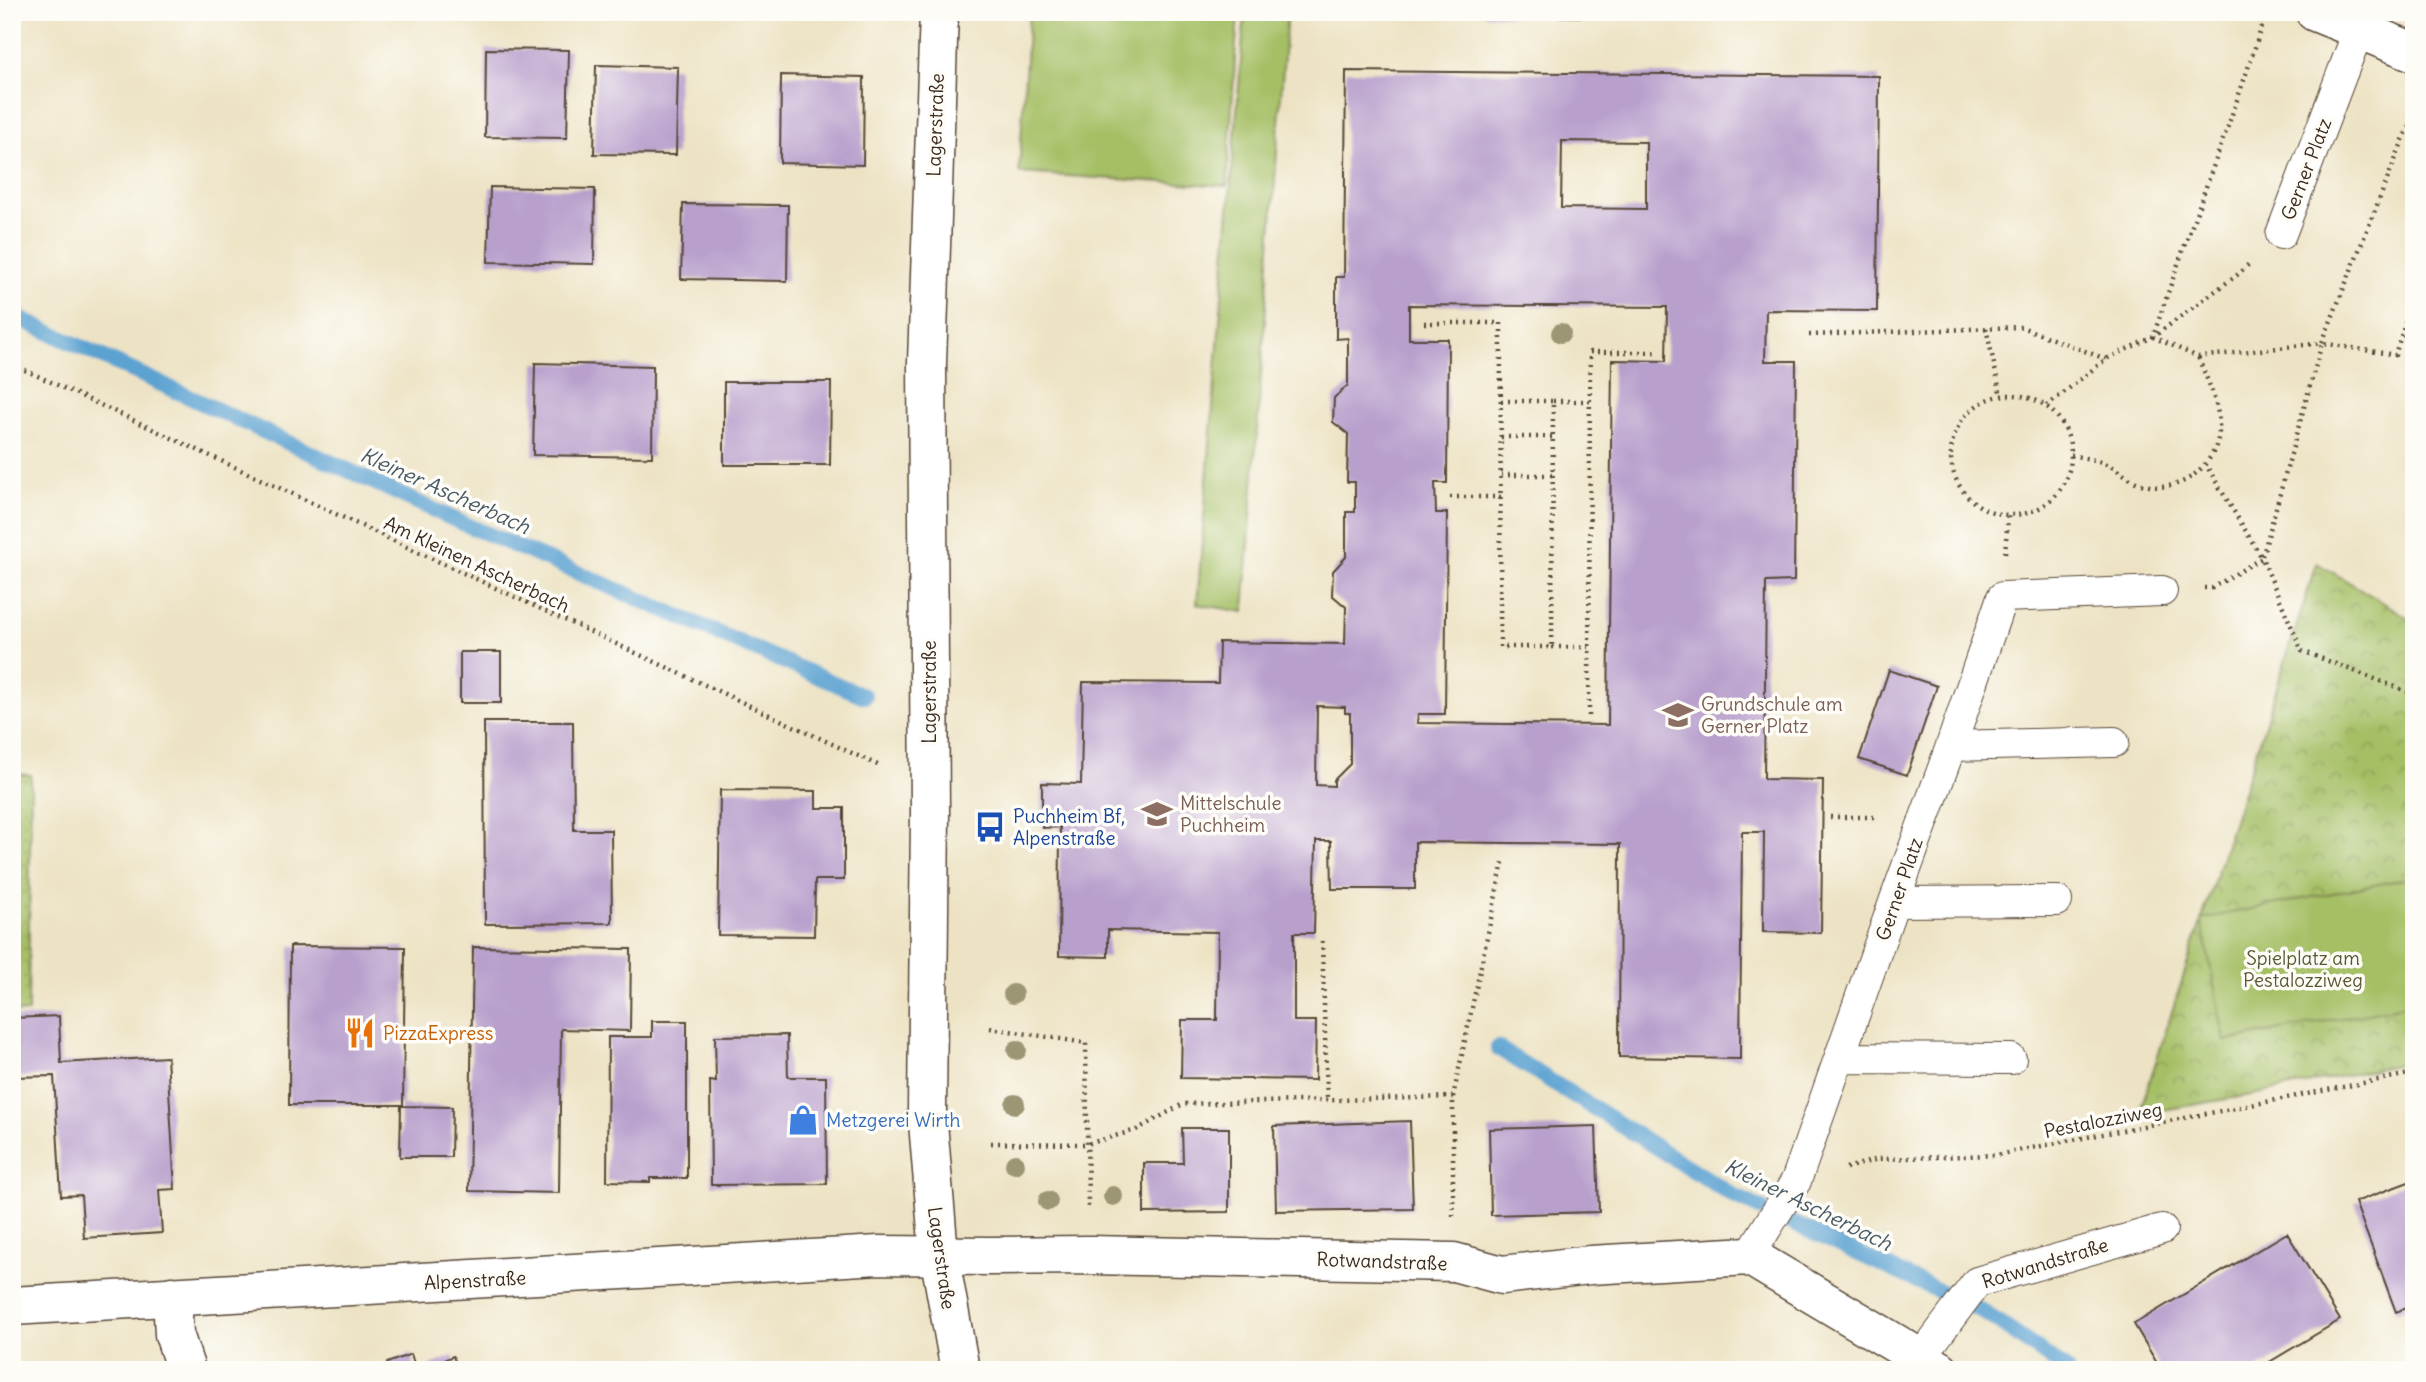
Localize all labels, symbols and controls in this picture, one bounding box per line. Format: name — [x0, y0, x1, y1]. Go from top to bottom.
street label: Lagerstraße — [921, 73, 949, 177]
street label: Gerner Platz — [2276, 115, 2336, 223]
water label: Kleiner Ascherbach — [356, 441, 535, 540]
street label: Am Kleinen Ascherbach — [380, 510, 574, 618]
street label: Lagerstraße — [917, 640, 941, 744]
place label: Grundschule am Gerner Platz — [1701, 692, 1843, 738]
school or university icon: Grundschule am Gerner Platz — [1661, 698, 1695, 732]
place label: Mittelschule Puchheim — [1180, 791, 1281, 837]
school or university icon: Mittelschule Puchheim — [1140, 797, 1174, 831]
place label: Puchheim Bf, Alpenstraße — [1013, 804, 1125, 850]
bus stop icon: Puchheim Bf, Alpenstraße — [973, 810, 1007, 844]
street label: Gerner Platz — [1870, 834, 1928, 944]
park label: Spielplatz am Pestalozziweg — [2243, 946, 2363, 992]
restaurant icon: PizzaExpress — [343, 1016, 377, 1050]
place label: PizzaExpress — [383, 1021, 494, 1045]
street label: Pestalozziweg — [2042, 1097, 2164, 1143]
shop icon: Metzgerei Wirth — [786, 1103, 820, 1137]
place label: Metzgerei Wirth — [826, 1108, 961, 1132]
water label: Kleiner Ascherbach — [1720, 1152, 1897, 1257]
street label: Lagerstraße — [923, 1205, 961, 1311]
street label: Rotwandstraße — [1979, 1232, 2111, 1294]
street label: Rotwandstraße — [1316, 1247, 1448, 1275]
street label: Alpenstraße — [423, 1265, 527, 1295]

